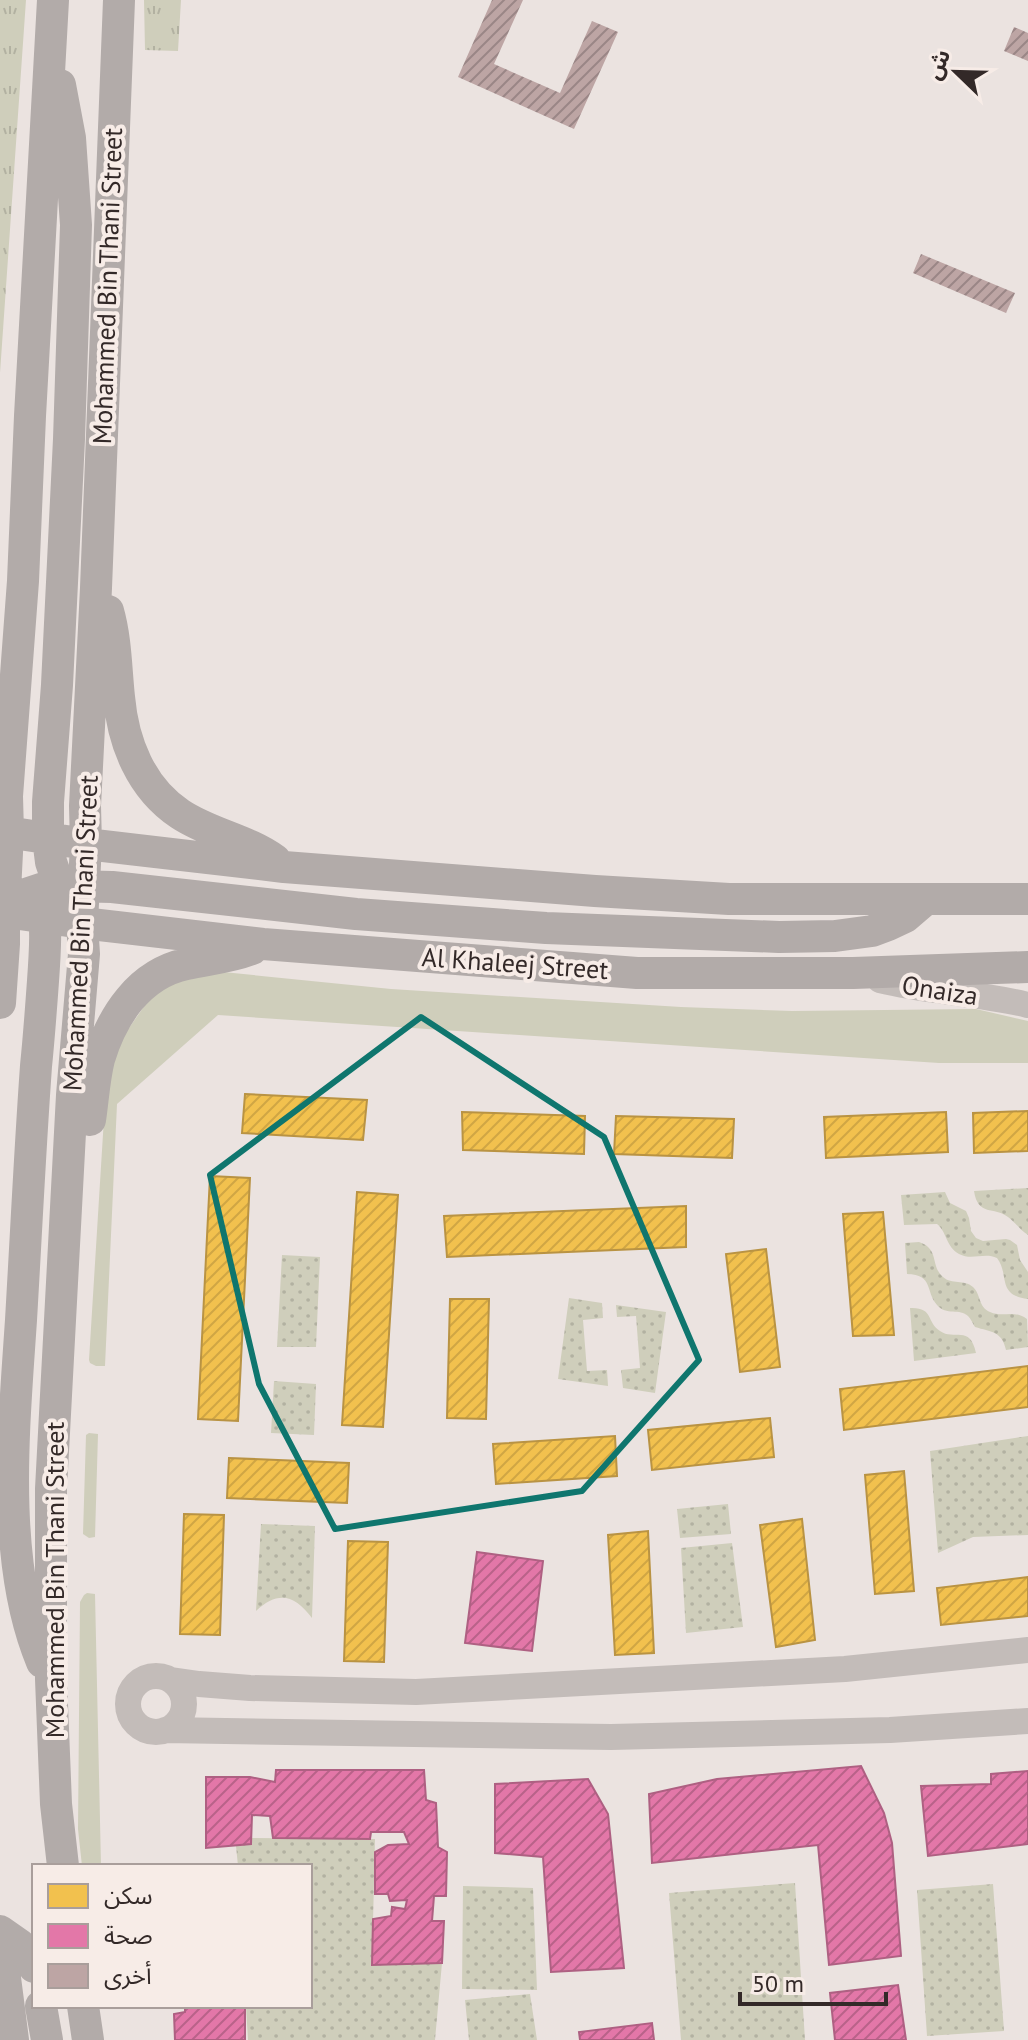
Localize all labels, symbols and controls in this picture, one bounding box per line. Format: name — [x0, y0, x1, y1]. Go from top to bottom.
north arrow — [916, 32, 996, 112]
text: ش — [919, 45, 956, 84]
street label: Mohammed Bin Thani Street — [85, 127, 129, 445]
street label: Mohammed Bin Thani Street — [55, 774, 105, 1092]
street label: Al Khaleej Street — [421, 940, 609, 986]
street label: Onaiza — [900, 968, 980, 1012]
street label: Mohammed Bin Thani Street — [38, 1422, 71, 1738]
legend — [32, 1864, 312, 2008]
text: سكن — [104, 1880, 153, 1911]
text: صحة — [104, 1920, 153, 1951]
scale bar — [740, 1956, 886, 2006]
text: أخرى — [104, 1960, 152, 1991]
text: 50 m — [752, 1968, 804, 1999]

